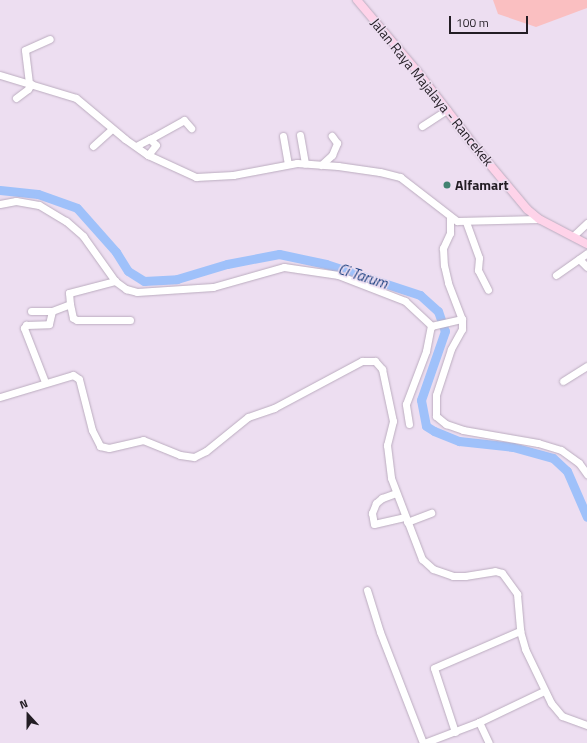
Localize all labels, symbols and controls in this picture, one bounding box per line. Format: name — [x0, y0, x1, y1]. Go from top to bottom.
scale bar — [451, 8, 530, 34]
text: 100 m — [456, 13, 489, 32]
street label: Jalan Raya Majalaya - Rancekek — [367, 15, 497, 169]
place label: Alfamart — [455, 177, 509, 193]
marker: Alfamart — [442, 180, 452, 190]
water label: Ci Tarum — [336, 260, 390, 292]
north arrow — [8, 695, 48, 735]
text: N — [17, 695, 30, 713]

